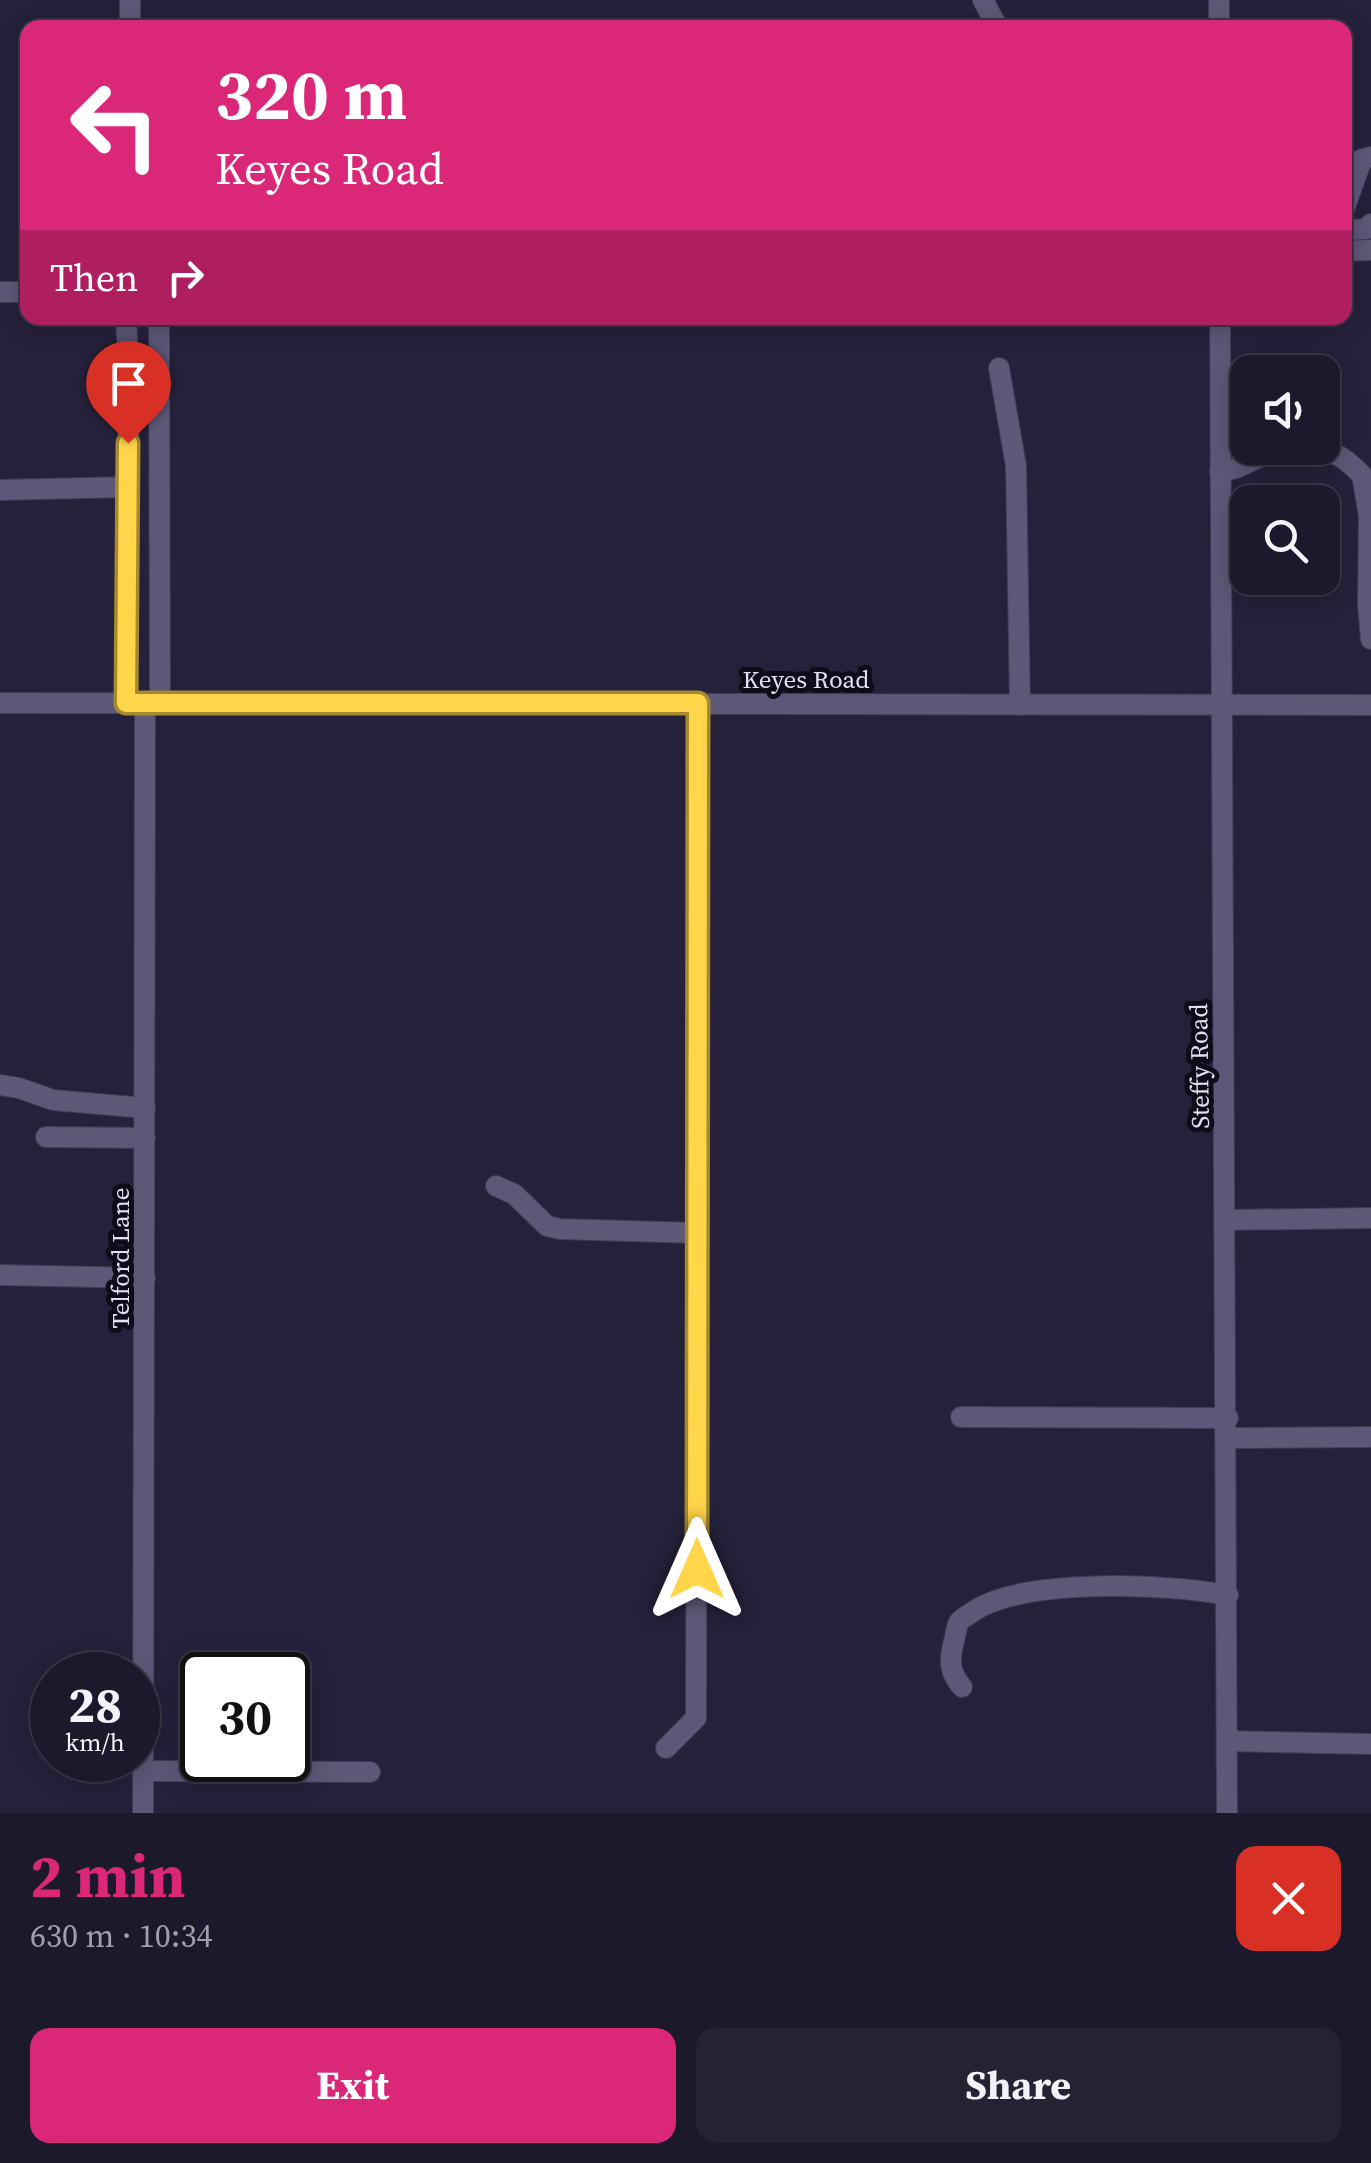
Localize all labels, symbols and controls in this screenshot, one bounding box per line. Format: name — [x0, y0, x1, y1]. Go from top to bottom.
text: 320 m — [215, 46, 407, 142]
icon: left — [50, 60, 180, 190]
text: Keyes Road — [215, 137, 444, 199]
icon: right — [158, 250, 213, 305]
text: Then — [50, 252, 138, 304]
pin — [86, 341, 171, 444]
map controls — [1230, 355, 1340, 595]
button: sound — [1230, 355, 1340, 465]
icon: arrive — [101, 356, 156, 411]
button: search — [1230, 485, 1340, 595]
street label: Keyes Road — [742, 662, 870, 696]
street label: Steffy Road — [1181, 1003, 1217, 1129]
street label: Telford Lane — [103, 1187, 137, 1329]
position arrow — [645, 1517, 749, 1621]
speed limit sign: 30 — [180, 1652, 310, 1782]
text: 28 — [68, 1670, 122, 1739]
text: km/h — [65, 1725, 125, 1759]
text: 2 min — [30, 1835, 186, 1917]
button: close — [1236, 1846, 1341, 1951]
text: 630 m · 10:34 — [30, 1914, 212, 1958]
button: Exit — [30, 2028, 676, 2143]
button: Share — [696, 2028, 1341, 2143]

